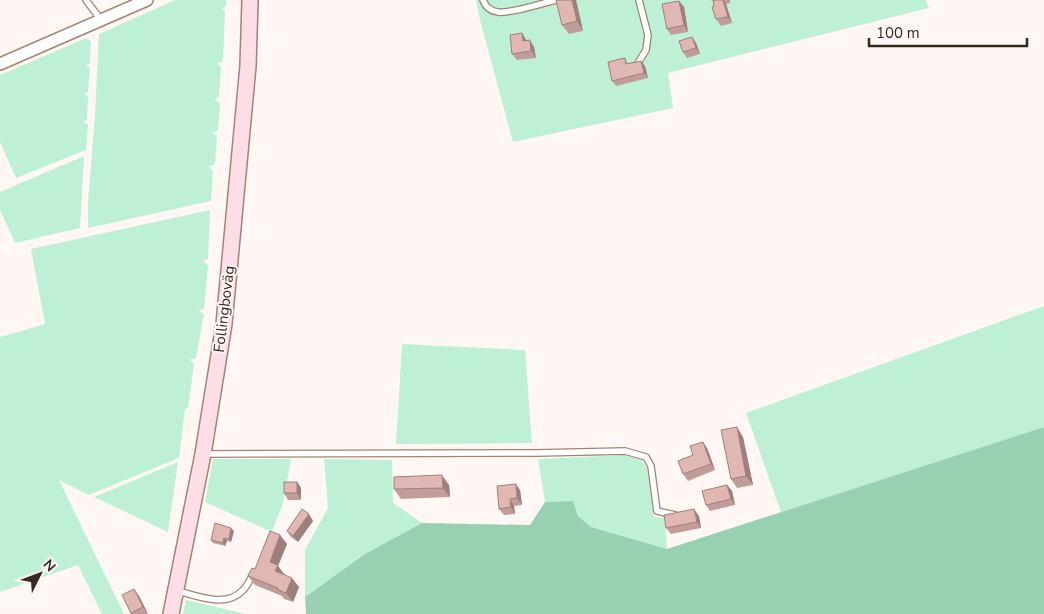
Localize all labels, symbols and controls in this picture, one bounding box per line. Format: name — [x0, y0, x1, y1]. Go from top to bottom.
scale bar — [869, 15, 1026, 47]
text: 100 m — [876, 23, 920, 43]
street label: Follingboväg — [209, 264, 239, 354]
north arrow — [15, 549, 65, 599]
text: N — [39, 555, 60, 576]

